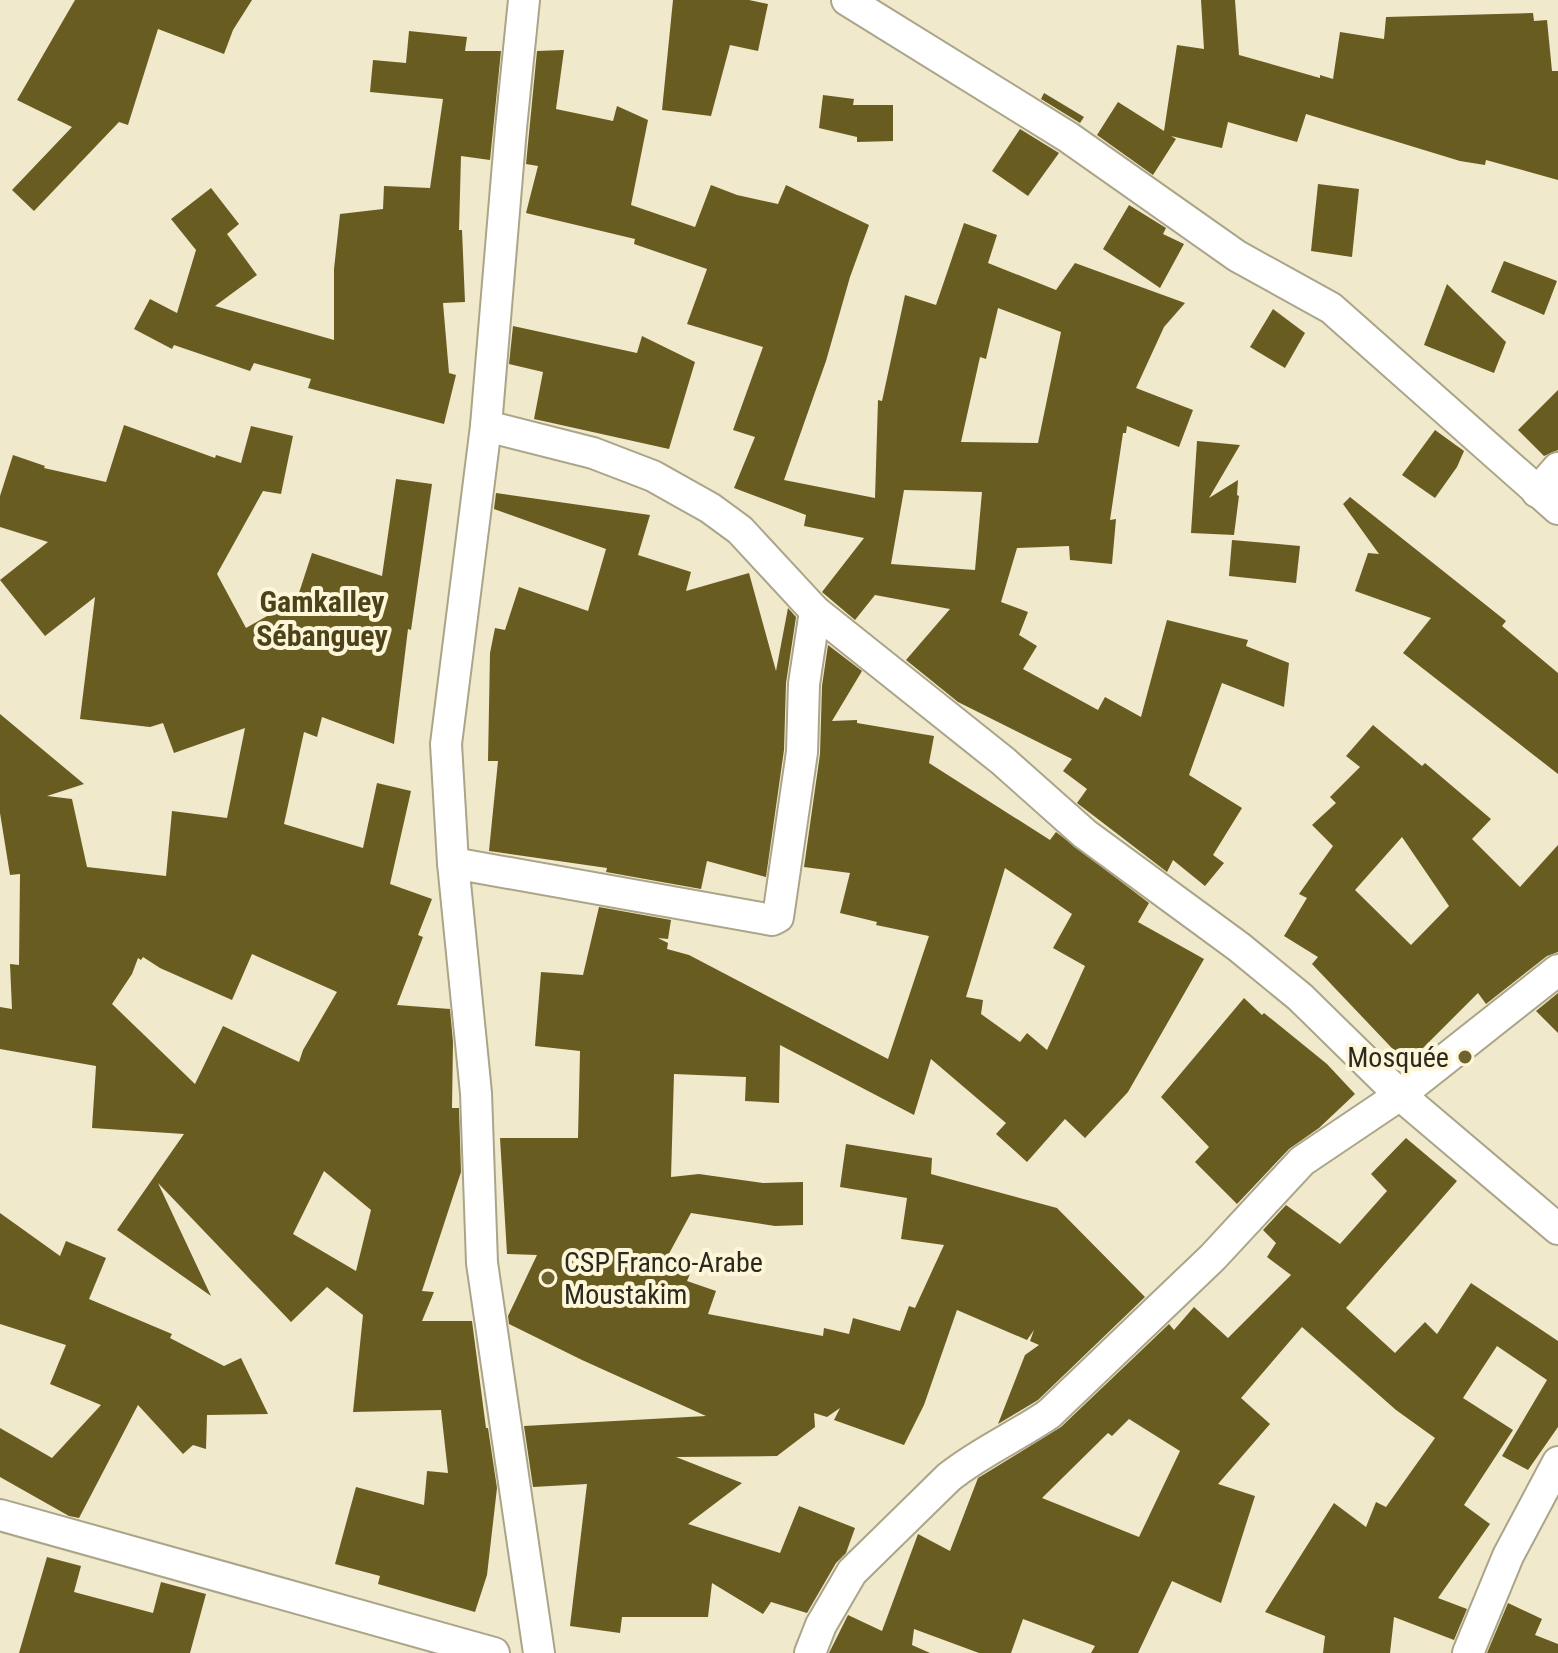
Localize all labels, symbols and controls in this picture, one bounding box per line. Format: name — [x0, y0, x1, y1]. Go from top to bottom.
district label: Gamkalley Sébanguey — [256, 584, 388, 653]
place label: Mosquée — [1347, 1041, 1449, 1074]
marker: Mosquée — [1456, 1048, 1474, 1066]
place label: CSP Franco-Arabe Moustakim — [564, 1246, 763, 1311]
marker: CSP Franco-Arabe Moustakim — [539, 1269, 557, 1287]

